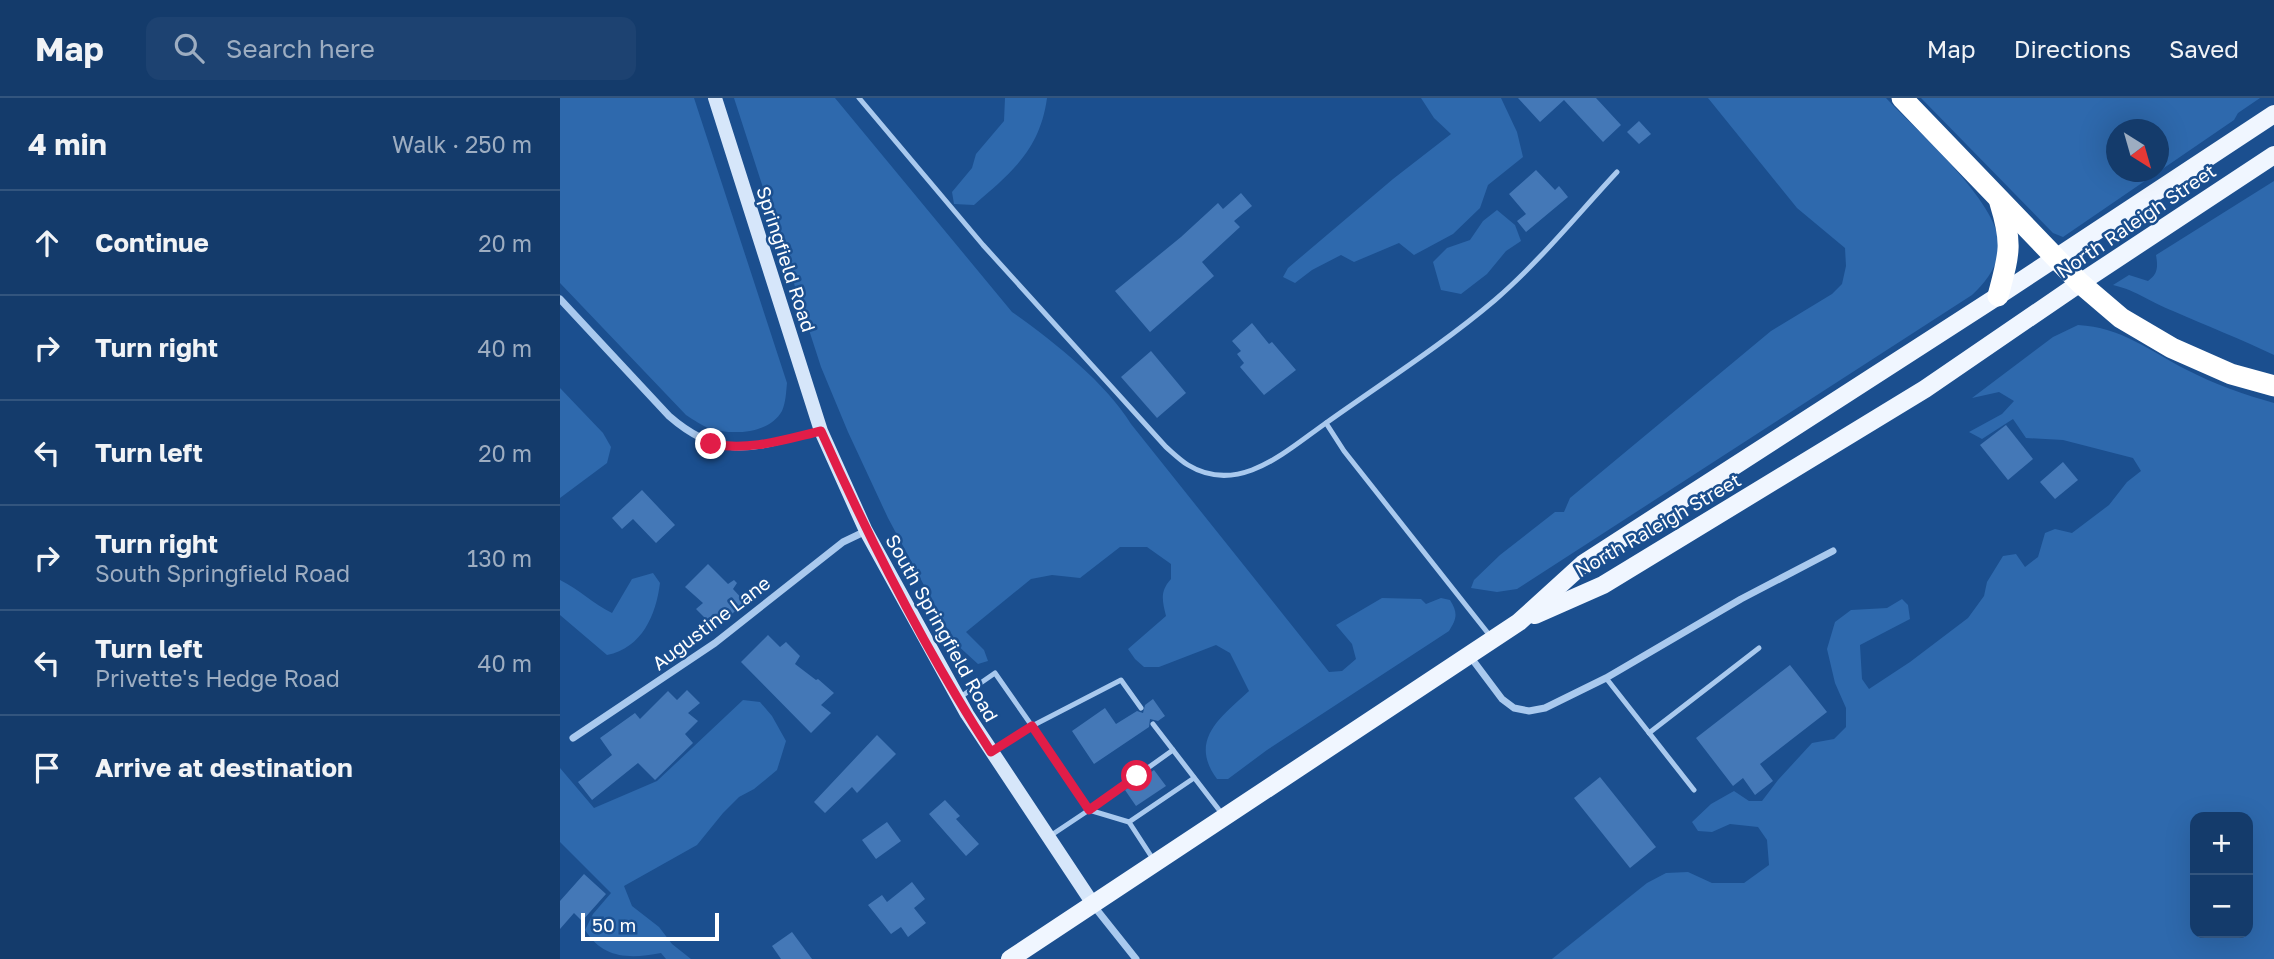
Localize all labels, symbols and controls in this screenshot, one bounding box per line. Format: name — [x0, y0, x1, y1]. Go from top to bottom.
search box — [146, 17, 636, 80]
text: Map — [35, 29, 104, 68]
icon: search — [170, 29, 208, 67]
text: Search here — [226, 33, 375, 64]
text: Map — [1927, 34, 1976, 63]
text: Directions — [2014, 34, 2131, 63]
text: Saved — [2169, 34, 2239, 63]
north arrow — [2106, 119, 2169, 182]
text: 4 min — [28, 126, 107, 162]
text: Walk · 250 m — [392, 130, 532, 158]
street label: North Raleigh Street — [2052, 159, 2220, 283]
street label: Springfield Road — [752, 183, 821, 335]
icon: ahead — [28, 224, 66, 262]
text: Continue — [95, 227, 209, 258]
text: 20 m — [478, 229, 532, 257]
icon: right — [28, 329, 66, 367]
text: Turn right — [95, 332, 218, 363]
text: 40 m — [478, 334, 532, 362]
route end — [695, 428, 726, 459]
icon: left — [28, 434, 66, 472]
text: Turn left — [95, 437, 203, 468]
text: 20 m — [478, 439, 532, 467]
street label: North Raleigh Street — [1571, 468, 1745, 581]
text: Turn right — [95, 528, 218, 559]
street label: South Springfield Road — [881, 530, 1004, 725]
icon: right — [28, 539, 66, 577]
text: 130 m — [467, 544, 532, 572]
text: South Springfield Road — [95, 559, 350, 587]
street label: Augustine Lane — [647, 571, 774, 674]
text: Turn left — [95, 633, 203, 664]
icon: left — [28, 644, 66, 682]
text: 40 m — [478, 649, 532, 677]
text: Privette's Hedge Road — [95, 664, 340, 692]
icon: arrive — [28, 749, 66, 787]
text: Arrive at destination — [95, 752, 353, 783]
route start — [1121, 760, 1152, 791]
map controls — [2190, 812, 2253, 938]
button: + — [2190, 812, 2253, 875]
button: − — [2190, 875, 2253, 938]
scale bar — [581, 910, 719, 942]
text: 50 m — [592, 913, 636, 936]

